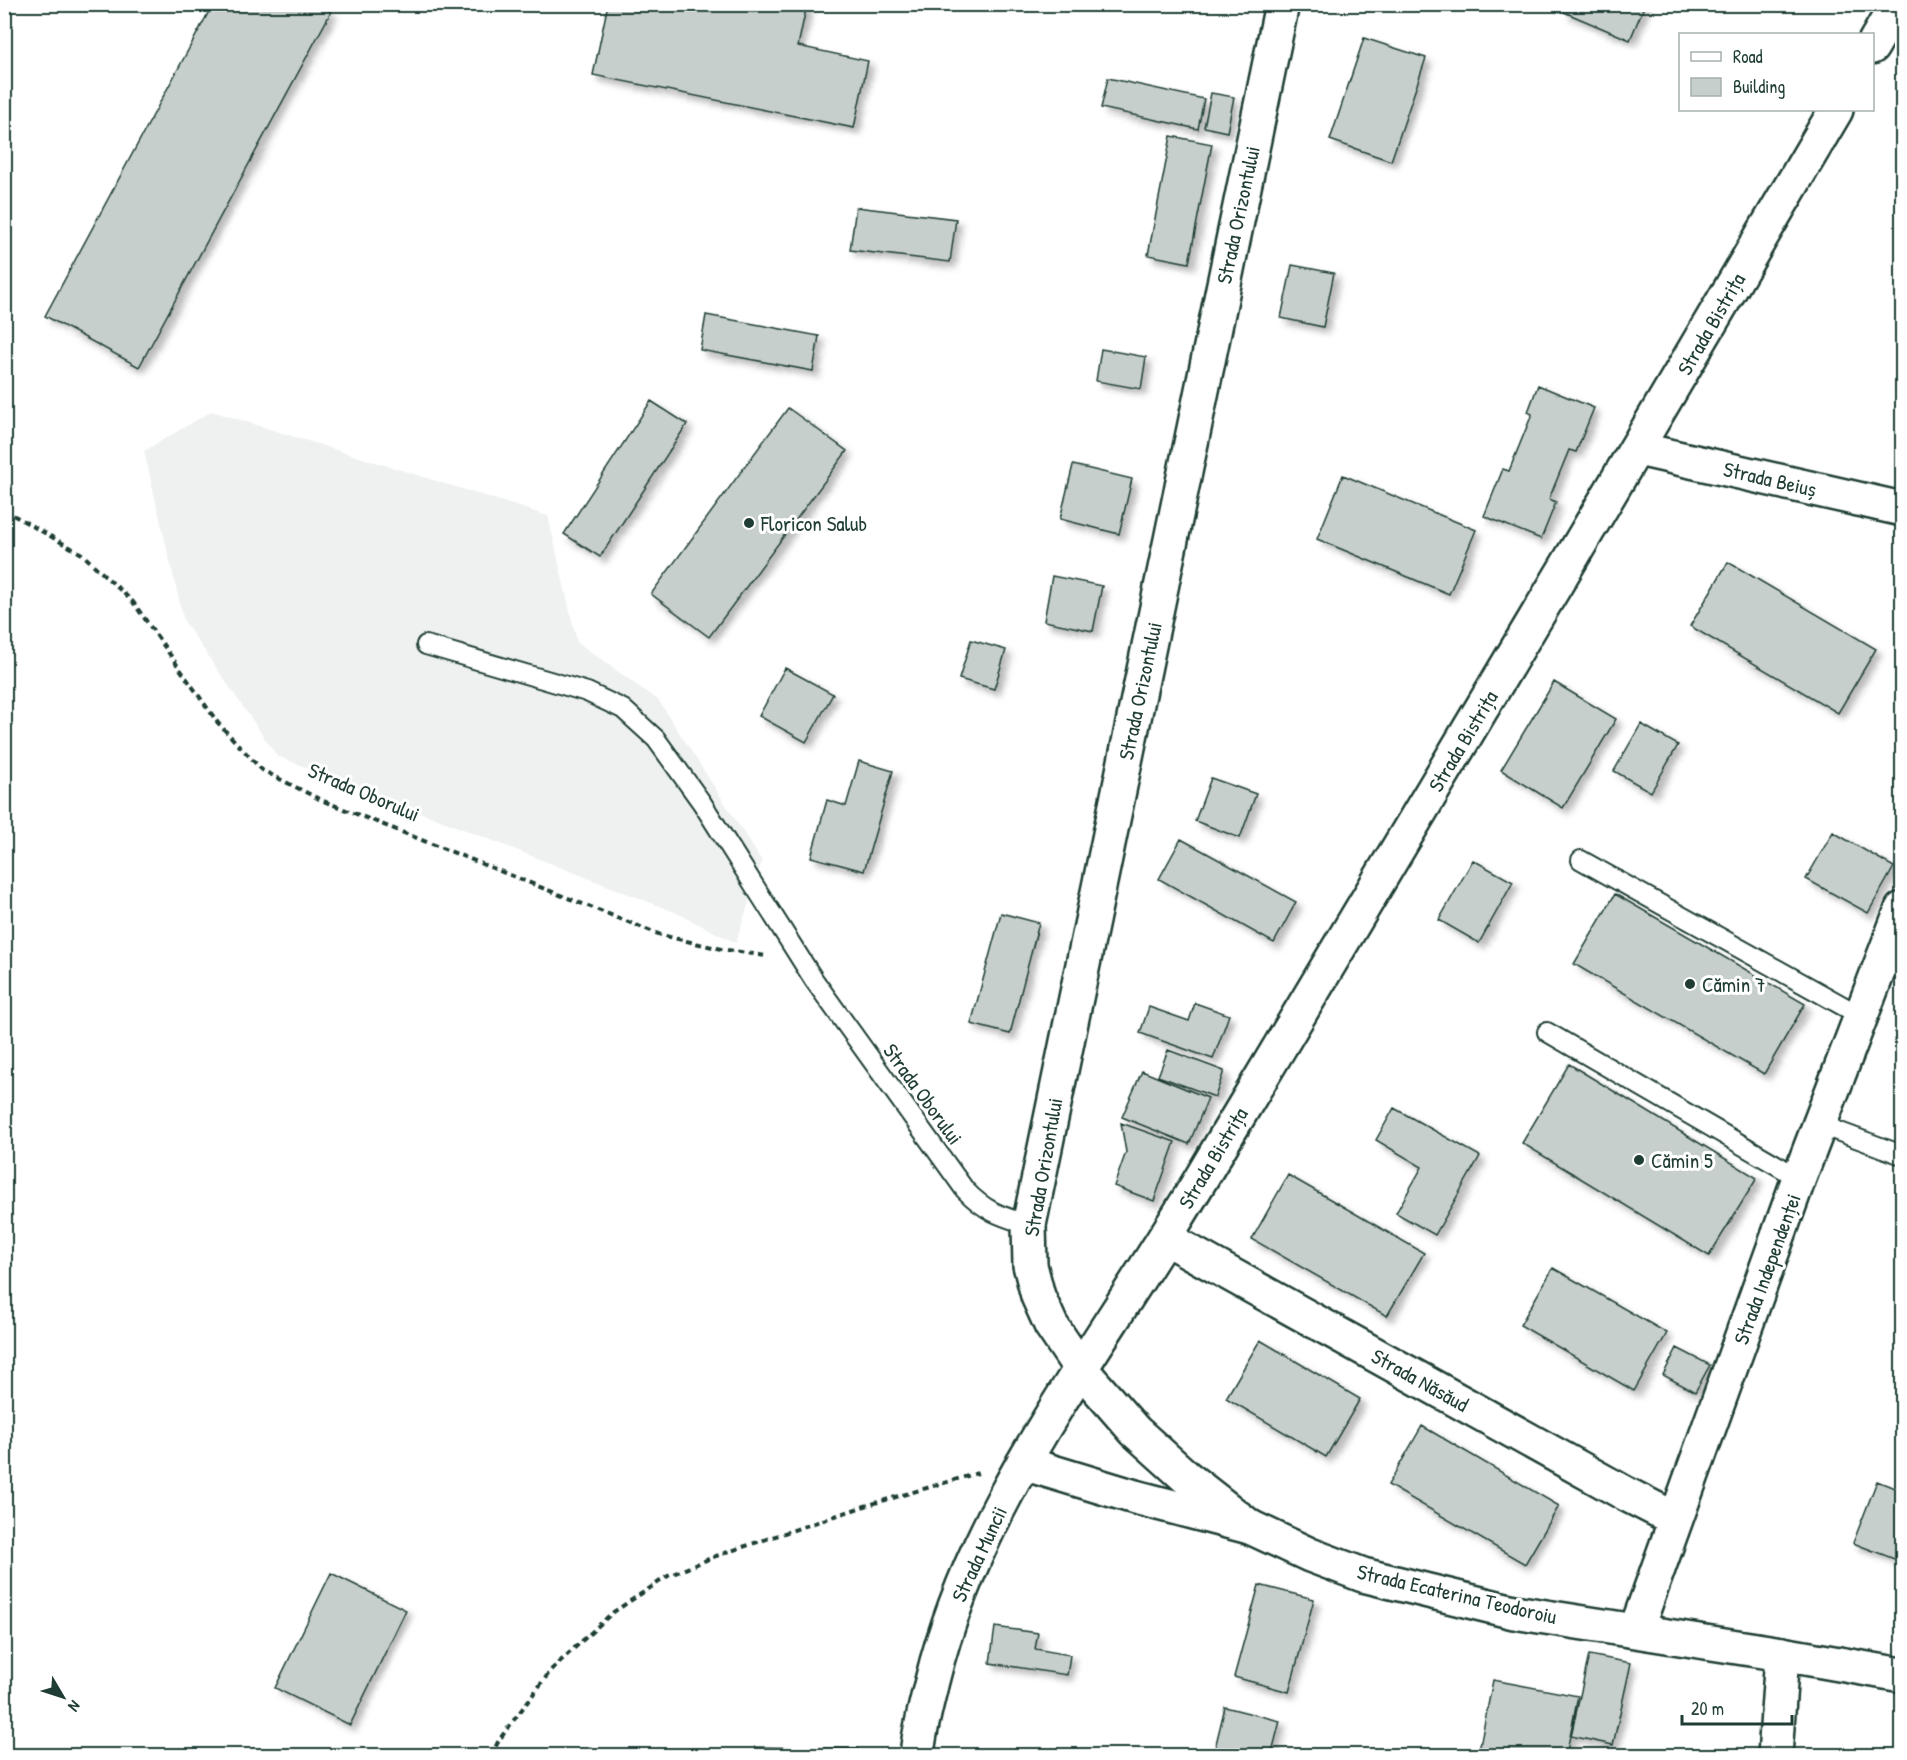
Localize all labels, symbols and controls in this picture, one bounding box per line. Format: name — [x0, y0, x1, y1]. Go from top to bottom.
legend — [1679, 33, 1874, 111]
text: Road — [1733, 44, 1763, 69]
text: Building — [1733, 74, 1785, 99]
street label: Strada Orizontului — [1209, 143, 1267, 287]
street label: Strada Bistrița — [1670, 268, 1752, 380]
street label: Strada Beiuș — [1721, 454, 1819, 504]
place label: Floricon Salub — [760, 509, 867, 538]
marker: Floricon Salub — [742, 516, 756, 530]
street label: Strada Orizontului — [1111, 619, 1169, 763]
street label: Strada Bistrița — [1421, 685, 1505, 797]
street label: Strada Oborului — [304, 756, 424, 828]
place label: Cămin 7 — [1702, 970, 1765, 999]
marker: Cămin 7 — [1683, 977, 1697, 991]
street label: Strada Oborului — [876, 1038, 970, 1150]
street label: Strada Orizontului — [1017, 1095, 1069, 1239]
street label: Strada Bistrița — [1171, 1102, 1255, 1214]
place label: Cămin 5 — [1651, 1146, 1713, 1175]
marker: Cămin 5 — [1632, 1153, 1646, 1167]
street label: Strada Independenței — [1726, 1190, 1808, 1348]
street label: Strada Năsăud — [1366, 1341, 1474, 1419]
street label: Strada Muncii — [944, 1501, 1014, 1607]
street label: Strada Ecaterina Teodoroiu — [1354, 1557, 1560, 1631]
north arrow — [33, 1667, 93, 1727]
scale bar — [1682, 1688, 1792, 1726]
text: N — [63, 1696, 86, 1717]
text: 20 m — [1691, 1696, 1724, 1721]

